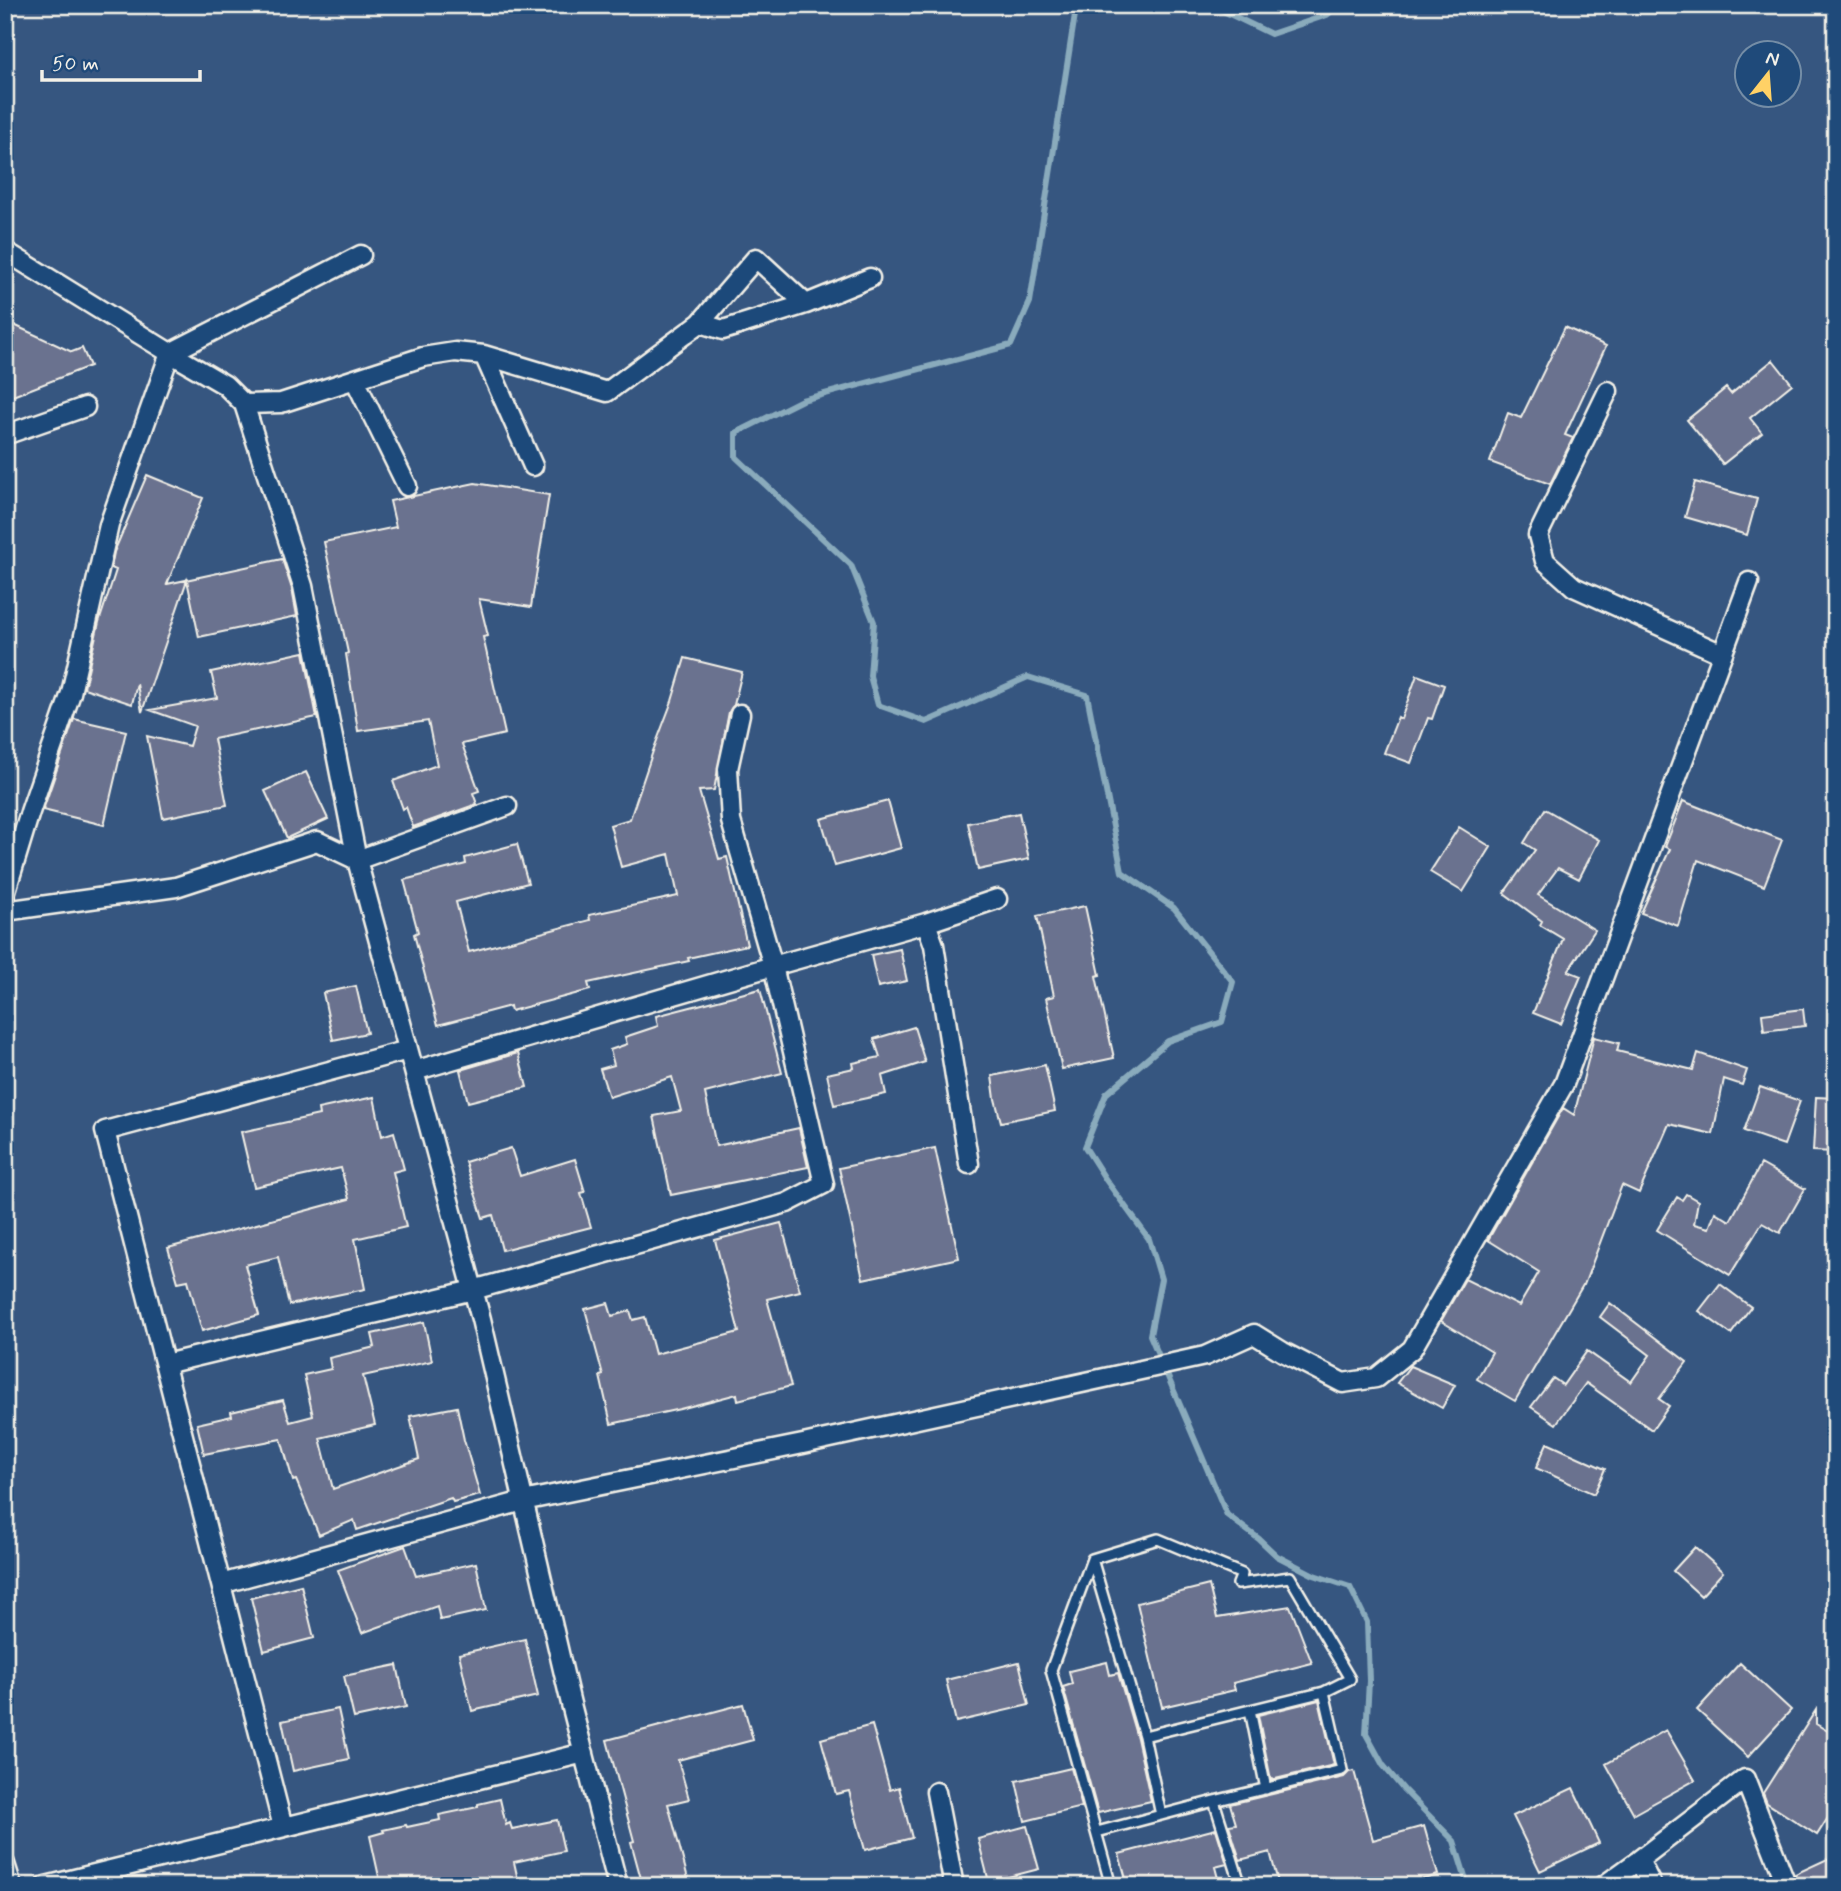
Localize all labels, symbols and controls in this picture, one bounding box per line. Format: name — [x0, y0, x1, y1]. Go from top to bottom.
scale bar — [42, 38, 200, 82]
north arrow — [1732, 38, 1802, 108]
text: N — [1763, 45, 1782, 73]
text: 50 m — [52, 50, 99, 78]

